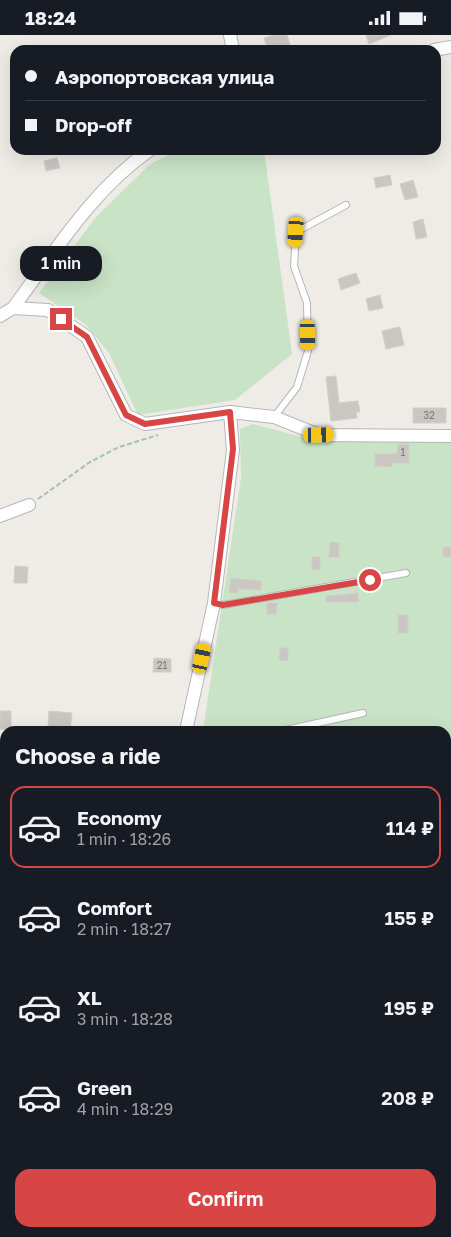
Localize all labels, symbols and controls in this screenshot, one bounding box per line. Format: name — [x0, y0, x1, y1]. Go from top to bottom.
text: 18:24 — [25, 6, 77, 29]
text: Аэропортовская улица — [55, 65, 274, 88]
text: Drop-off — [55, 113, 132, 136]
car — [287, 217, 304, 247]
callout: 1 min — [20, 247, 102, 281]
text: 1 min — [41, 253, 81, 273]
route end — [50, 308, 72, 330]
car — [300, 320, 315, 350]
house number: 32 — [423, 409, 435, 421]
car — [303, 427, 334, 443]
house number: 1 — [401, 446, 406, 458]
route start — [359, 569, 381, 591]
car — [191, 642, 212, 674]
house number: 21 — [157, 659, 167, 671]
text: Choose a ride — [15, 742, 161, 769]
icon: car — [17, 805, 62, 850]
text: Economy — [77, 806, 162, 829]
text: 114 ₽ — [386, 816, 434, 839]
text: 1 min · 18:26 — [77, 829, 171, 849]
icon: car — [17, 895, 62, 940]
text: Comfort — [77, 896, 152, 919]
text: 155 ₽ — [384, 906, 434, 929]
text: 2 min · 18:27 — [77, 919, 171, 939]
icon: car — [17, 985, 62, 1030]
text: XL — [77, 986, 102, 1009]
text: 195 ₽ — [384, 996, 434, 1019]
text: 3 min · 18:28 — [77, 1009, 173, 1029]
icon: car — [17, 1075, 62, 1120]
text: Green — [77, 1076, 132, 1099]
text: 208 ₽ — [381, 1086, 434, 1109]
text: 4 min · 18:29 — [77, 1099, 173, 1119]
button: Confirm — [15, 1169, 436, 1227]

